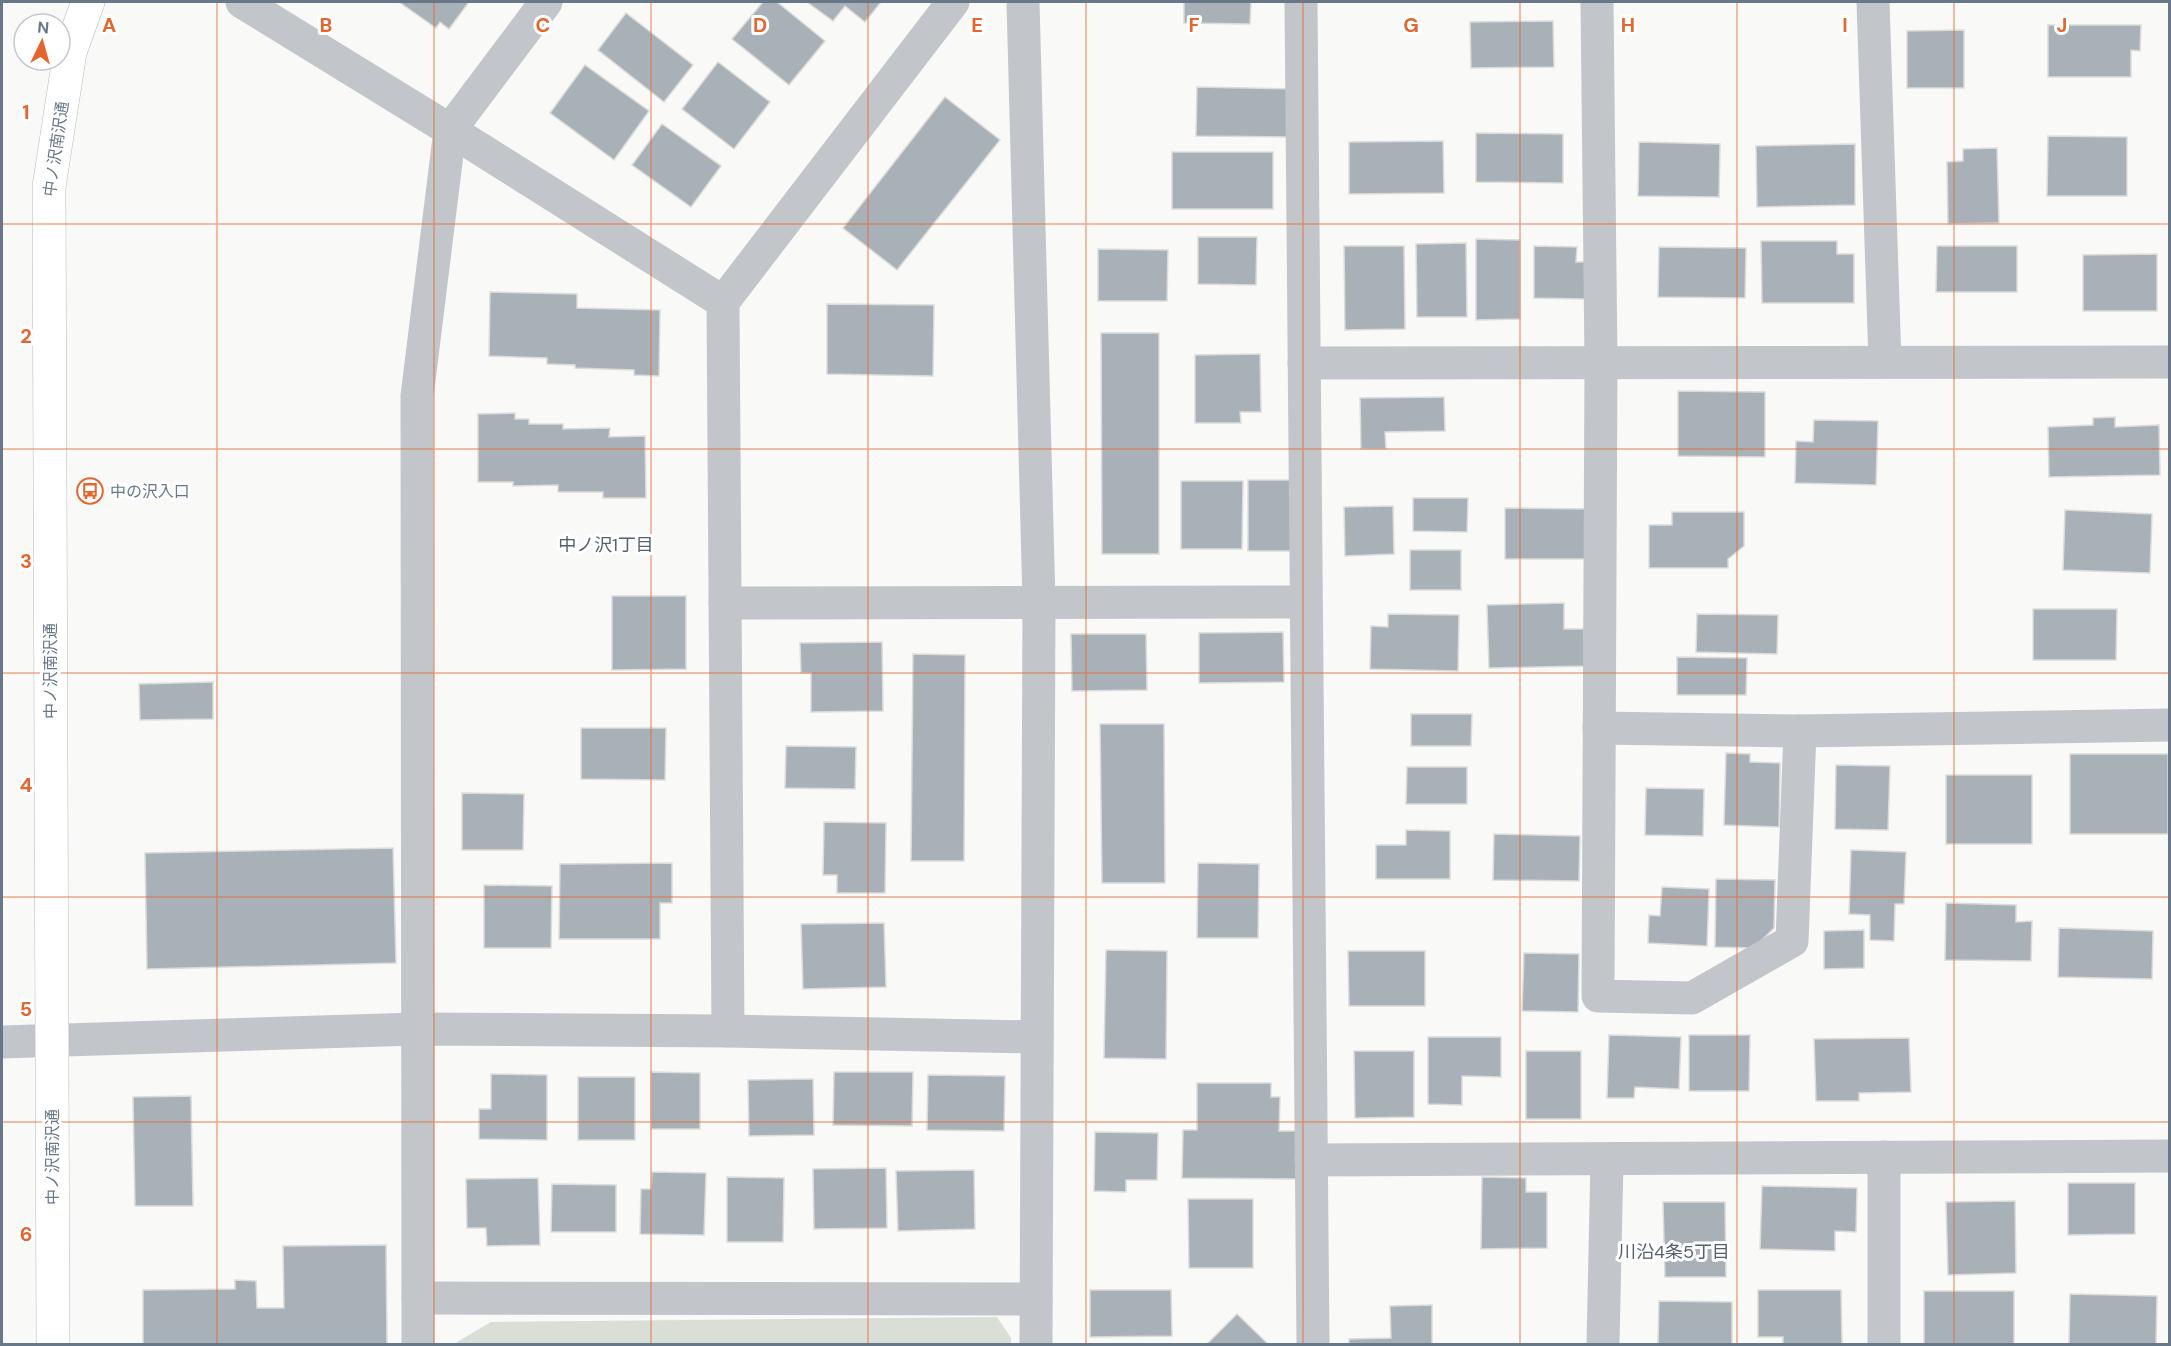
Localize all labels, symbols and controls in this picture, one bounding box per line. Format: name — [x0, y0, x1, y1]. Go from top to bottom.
north arrow — [12, 12, 72, 72]
text: A — [102, 12, 116, 38]
text: B — [320, 12, 332, 38]
text: C — [536, 12, 550, 38]
text: D — [753, 12, 767, 38]
text: E — [971, 12, 983, 38]
text: F — [1188, 12, 1200, 38]
text: G — [1403, 12, 1419, 38]
text: H — [1621, 12, 1635, 38]
text: I — [1842, 12, 1848, 38]
text: J — [2057, 12, 2067, 38]
text: N — [37, 17, 50, 39]
text: 1 — [22, 99, 30, 125]
street label: 中ノ沢南沢通 — [39, 100, 73, 198]
text: 2 — [20, 323, 32, 349]
bus stop icon: 中の沢入口 — [75, 476, 105, 506]
place label: 中の沢入口 — [110, 481, 190, 502]
district label: 中ノ沢1丁目 — [558, 533, 654, 557]
text: 3 — [20, 548, 32, 574]
street label: 中ノ沢南沢通 — [40, 623, 61, 719]
text: 4 — [20, 772, 33, 798]
text: 5 — [20, 996, 32, 1022]
street label: 中ノ沢南沢通 — [42, 1109, 63, 1205]
text: 6 — [20, 1221, 32, 1247]
district label: 川沿4条5丁目 — [1618, 1240, 1730, 1264]

